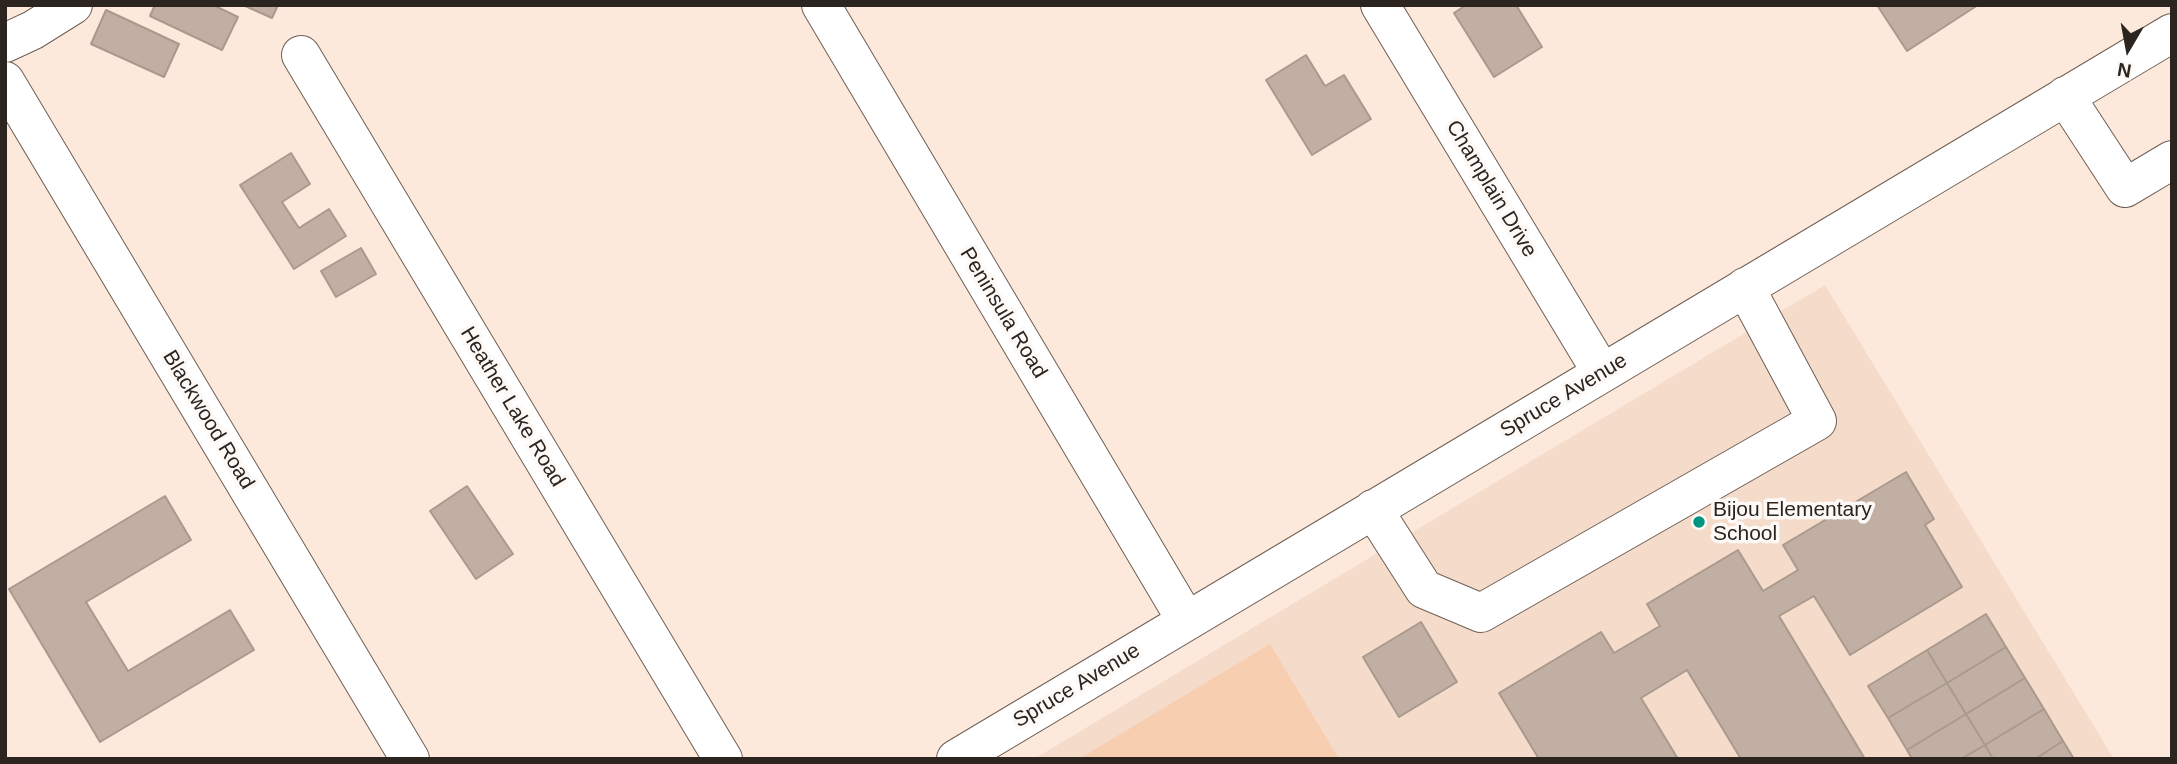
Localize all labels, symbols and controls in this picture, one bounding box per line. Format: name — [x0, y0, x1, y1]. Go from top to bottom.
north arrow — [2093, 14, 2163, 84]
text: N — [2116, 59, 2133, 82]
street label: Champlain Drive — [1440, 116, 1542, 262]
street label: Peninsula Road — [954, 243, 1052, 383]
street label: Heather Lake Road — [454, 322, 570, 492]
street label: Blackwood Road — [157, 346, 259, 494]
street label: Spruce Avenue — [1496, 348, 1632, 444]
place label: Bijou Elementary School — [1713, 497, 1872, 547]
marker: Bijou Elementary School — [1691, 514, 1707, 530]
street label: Spruce Avenue — [1009, 638, 1145, 734]

